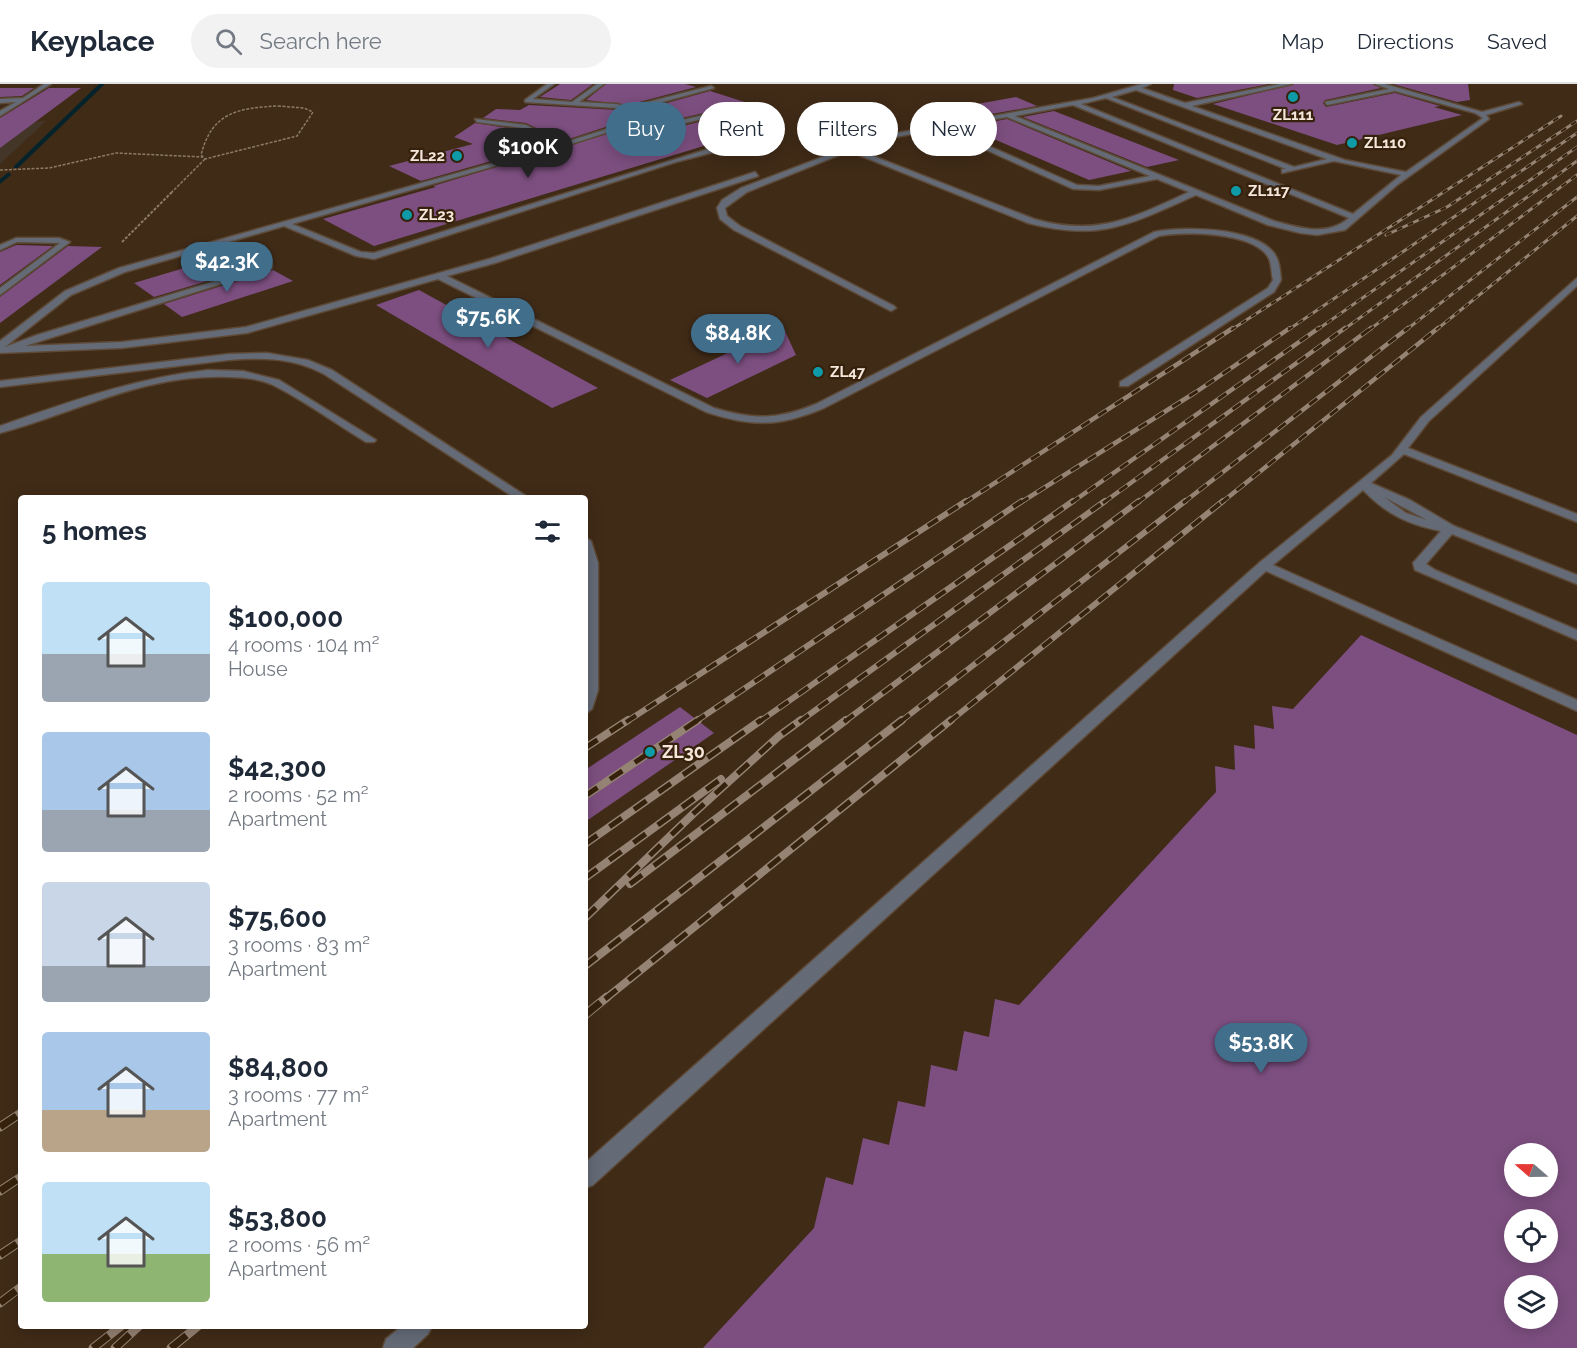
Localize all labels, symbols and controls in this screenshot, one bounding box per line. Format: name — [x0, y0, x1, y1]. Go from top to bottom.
search box — [191, 14, 611, 68]
text: Keyplace — [30, 25, 155, 58]
icon: search — [212, 25, 245, 58]
text: Search here — [260, 28, 382, 54]
text: Map — [1281, 29, 1324, 54]
text: Directions — [1357, 29, 1454, 54]
text: Saved — [1487, 29, 1547, 54]
marker: ZL111 — [1286, 90, 1300, 104]
chip: Buy — [606, 102, 686, 156]
chip: Rent — [698, 102, 785, 156]
chip: Filters — [797, 102, 898, 156]
chip: New — [910, 102, 997, 156]
place label: ZL111 — [1273, 106, 1314, 124]
pin: $100K — [486, 128, 570, 179]
place label: ZL110 — [1364, 134, 1406, 152]
text: $100K — [498, 135, 558, 159]
marker: ZL110 — [1345, 136, 1359, 150]
place label: ZL22 — [410, 147, 445, 165]
marker: ZL22 — [450, 149, 464, 163]
place label: ZL117 — [1248, 182, 1290, 200]
marker: ZL117 — [1229, 184, 1243, 198]
place label: ZL23 — [419, 206, 454, 224]
marker: ZL23 — [400, 208, 414, 222]
pin: $42.3K — [178, 242, 276, 293]
text: $42.3K — [195, 249, 259, 273]
pin: $75.6K — [439, 298, 537, 349]
text: $75.6K — [456, 305, 520, 329]
pin: $84.8K — [689, 314, 787, 365]
text: $84.8K — [705, 321, 771, 345]
place label: ZL47 — [830, 363, 866, 381]
marker: ZL47 — [811, 365, 825, 379]
icon: filters — [531, 515, 564, 548]
text: 5 homes — [42, 516, 147, 546]
text: $100,000 — [228, 603, 343, 633]
icon: home — [90, 606, 162, 678]
text: 4 rooms · 104 m² — [228, 633, 380, 657]
text: House — [228, 657, 288, 681]
place label: ZL30 — [662, 741, 705, 762]
marker: ZL30 — [643, 745, 657, 759]
text: $42,300 — [228, 753, 326, 783]
icon: home — [90, 756, 162, 828]
text: 2 rooms · 52 m² — [228, 783, 369, 807]
text: Apartment — [228, 807, 327, 831]
text: $75,600 — [228, 903, 327, 933]
icon: home — [90, 906, 162, 978]
text: 3 rooms · 83 m² — [228, 933, 370, 957]
text: Apartment — [228, 957, 327, 981]
pin: $53.8K — [1212, 1023, 1310, 1074]
text: $53.8K — [1229, 1030, 1293, 1054]
text: $84,800 — [228, 1053, 329, 1083]
icon: home — [90, 1056, 162, 1128]
text: 3 rooms · 77 m² — [228, 1083, 369, 1107]
text: Apartment — [228, 1107, 327, 1131]
north arrow — [1504, 1143, 1558, 1197]
map controls — [1504, 1143, 1558, 1329]
text: $53,800 — [228, 1203, 327, 1233]
icon: home — [90, 1206, 162, 1278]
button: locate — [1504, 1209, 1558, 1263]
text: 2 rooms · 56 m² — [228, 1233, 370, 1257]
text: Apartment — [228, 1257, 327, 1281]
button: layers — [1504, 1275, 1558, 1329]

